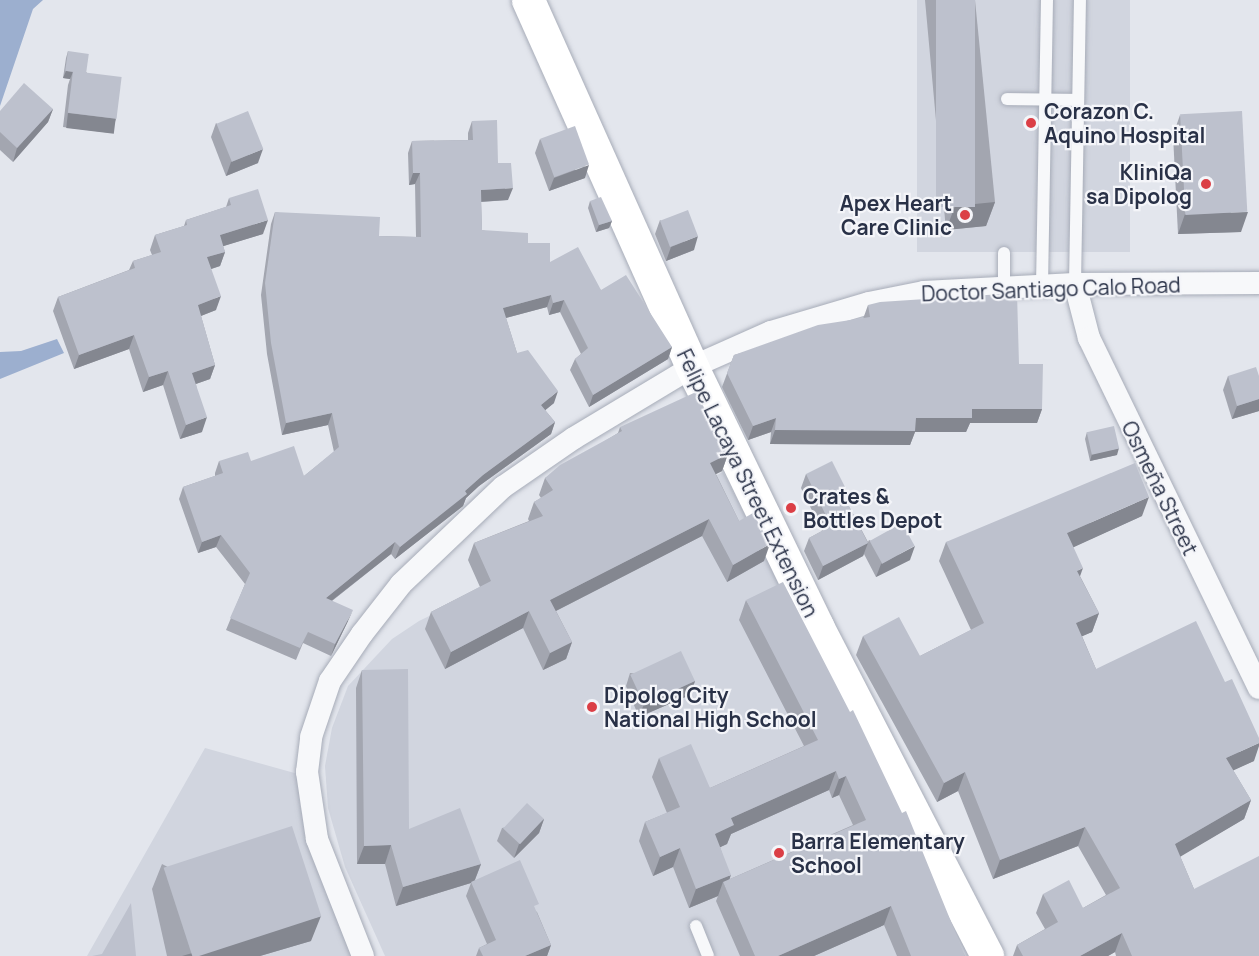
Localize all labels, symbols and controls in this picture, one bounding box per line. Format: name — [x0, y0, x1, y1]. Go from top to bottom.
place label: Corazon C. Aquino Hospital — [1044, 98, 1205, 148]
marker: Corazon C. Aquino Hospital — [1022, 114, 1040, 132]
place label: KliniQa sa Dipolog — [1086, 159, 1192, 209]
marker: KliniQa sa Dipolog — [1197, 175, 1215, 193]
place label: Apex Heart Care Clinic — [840, 190, 952, 240]
marker: Apex Heart Care Clinic — [956, 206, 974, 224]
street label: Doctor Santiago Calo Road — [921, 272, 1181, 306]
street label: Felipe Lacaya Street Extension — [672, 345, 824, 621]
street label: Osmeña Street — [1117, 417, 1203, 559]
place label: Crates & Bottles Depot — [803, 483, 942, 533]
marker: Crates & Bottles Depot — [784, 501, 798, 515]
place label: Dipolog City National High School — [604, 682, 817, 732]
marker: Dipolog City National High School — [585, 700, 599, 714]
place label: Barra Elementary School — [791, 828, 965, 878]
marker: Barra Elementary School — [772, 846, 786, 860]

